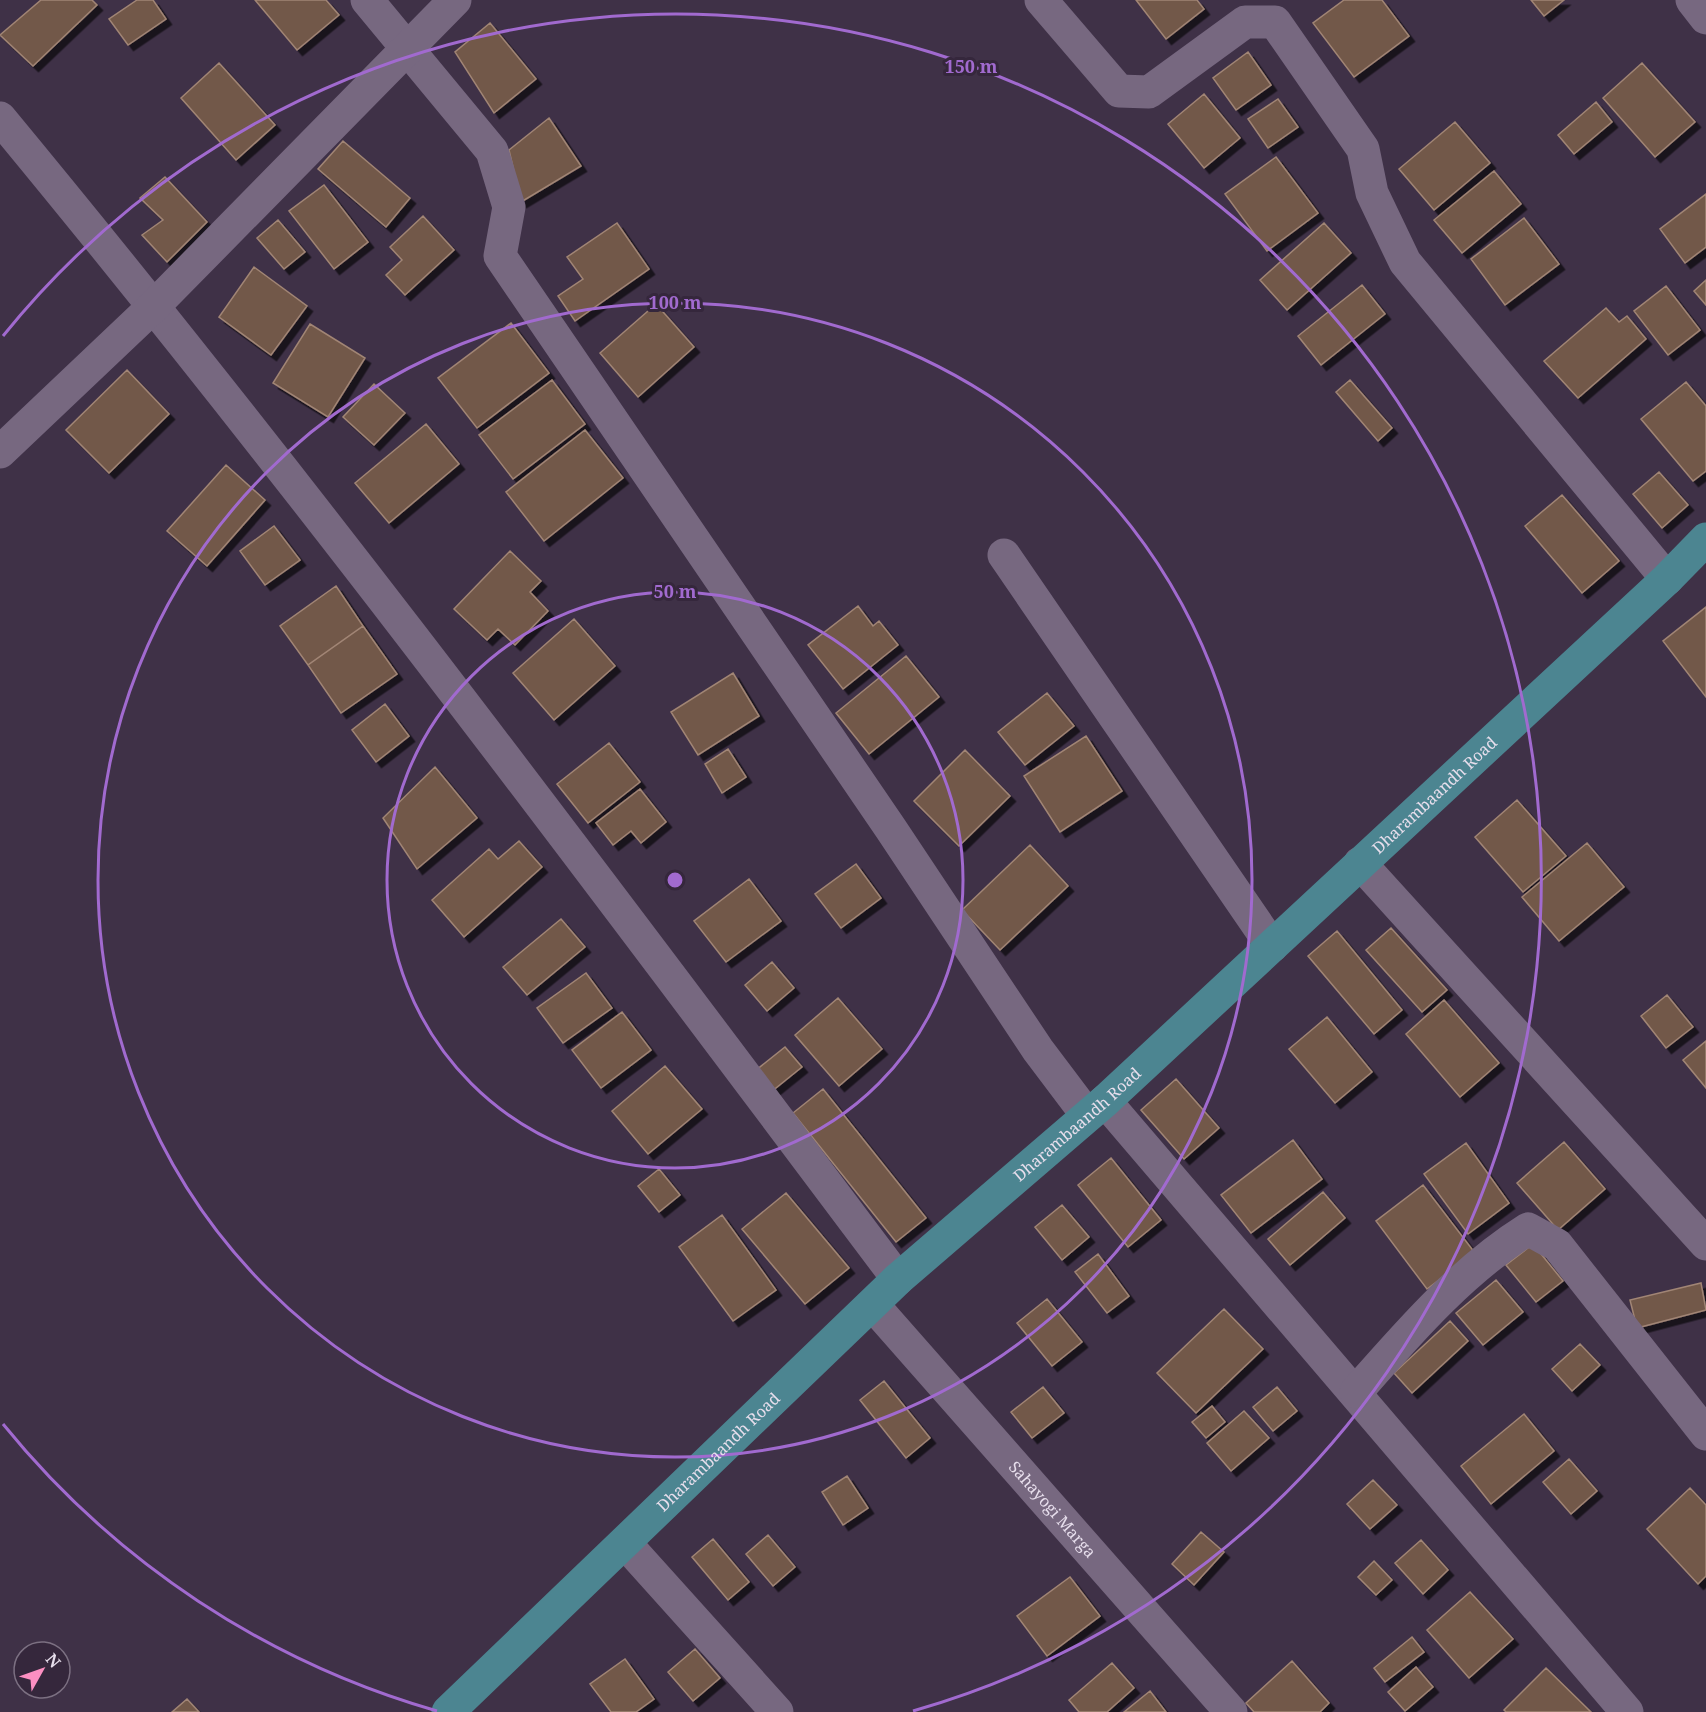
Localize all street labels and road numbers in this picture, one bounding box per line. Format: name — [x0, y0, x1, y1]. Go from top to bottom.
street label: Dharambaandh Road — [1367, 731, 1502, 859]
street label: Dharambaandh Road — [1008, 1062, 1146, 1186]
street label: Dharambaandh Road — [652, 1387, 785, 1516]
street label: Sahayogi Marga — [1004, 1456, 1101, 1562]

